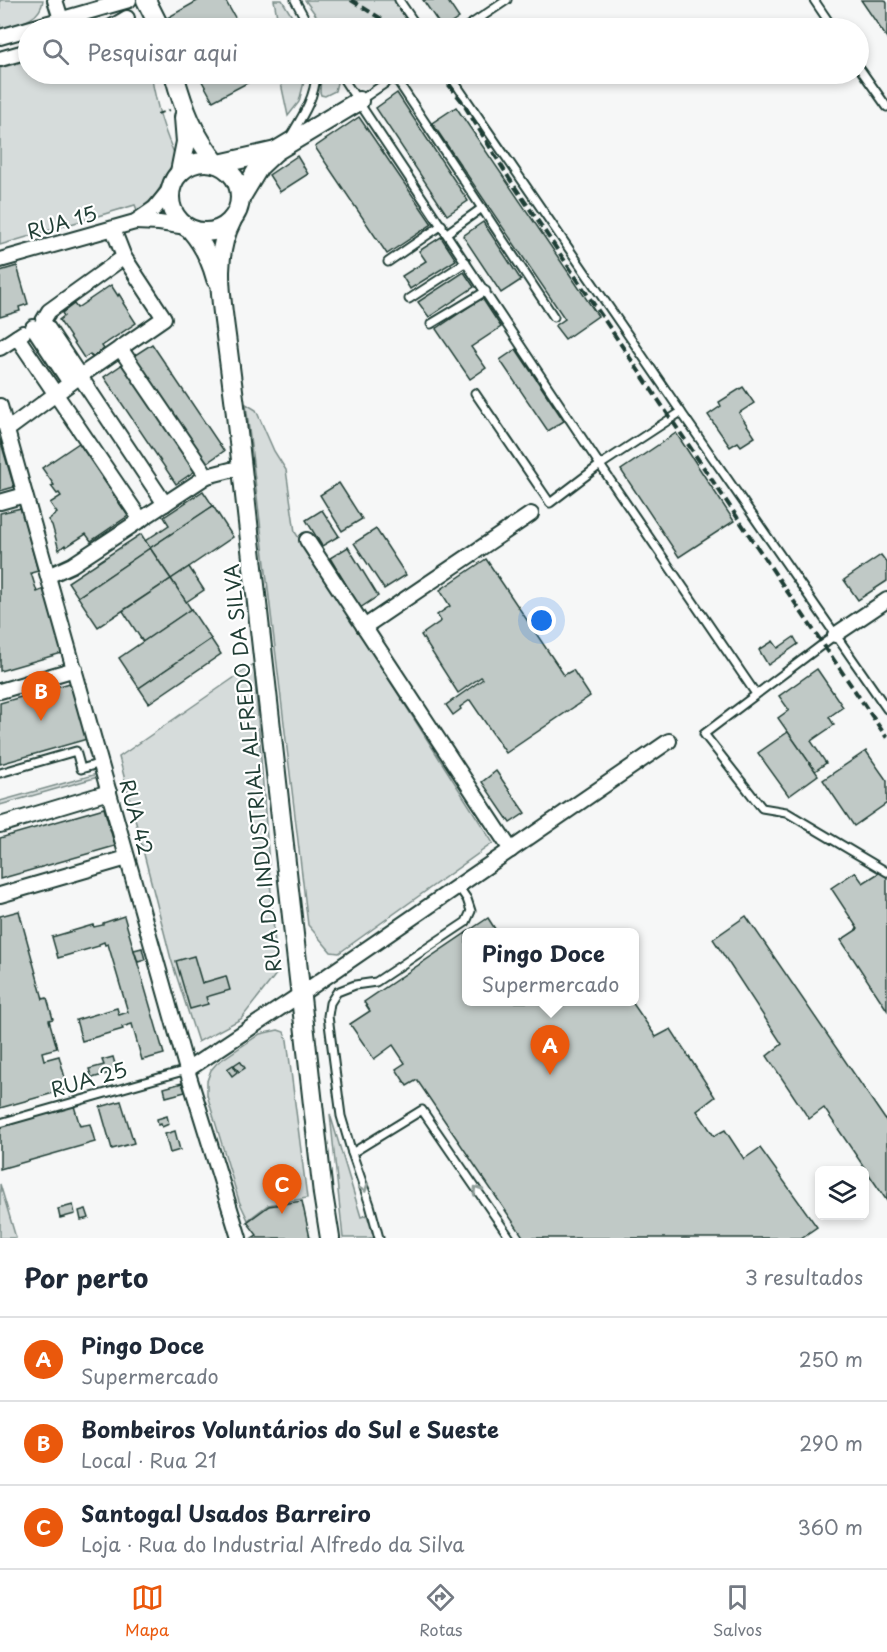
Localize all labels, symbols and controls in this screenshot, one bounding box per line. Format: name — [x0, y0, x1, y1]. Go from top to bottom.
search box — [18, 18, 869, 84]
icon: search — [39, 35, 72, 68]
text: Pesquisar aqui — [87, 35, 238, 68]
street label: RUA 15 — [23, 198, 100, 246]
street label: RUA DO INDUSTRIAL ALFREDO DA SILVA — [216, 562, 288, 974]
your location — [527, 606, 556, 635]
pin: B — [22, 672, 60, 721]
street label: RUA 42 — [112, 775, 161, 858]
popup — [462, 928, 639, 1006]
text: Pingo Doce — [482, 936, 605, 969]
text: Supermercado — [482, 969, 619, 999]
pin: A — [530, 1026, 570, 1075]
street label: RUA 25 — [47, 1054, 130, 1104]
pin: C — [262, 1164, 302, 1214]
map controls — [815, 1166, 869, 1220]
button: layers — [815, 1166, 869, 1220]
one-way arrow — [357, 1181, 369, 1192]
one-way arrow — [473, 1185, 484, 1196]
text: Por perto — [24, 1258, 148, 1297]
text: 3 resultados — [745, 1262, 863, 1292]
text: Pingo Doce — [81, 1328, 204, 1361]
text: A — [36, 1344, 51, 1374]
text: 250 m — [799, 1344, 863, 1374]
text: Supermercado — [81, 1361, 219, 1391]
text: Bombeiros Voluntários do Sul e Sueste — [81, 1412, 499, 1445]
text: B — [37, 1428, 50, 1458]
text: 290 m — [799, 1428, 863, 1458]
text: Local · Rua 21 — [81, 1445, 217, 1475]
text: Santogal Usados Barreiro — [81, 1496, 371, 1529]
text: C — [36, 1512, 51, 1542]
text: 360 m — [797, 1512, 863, 1542]
text: Loja · Rua do Industrial Alfredo da Silva — [81, 1529, 465, 1559]
tab: Mapa — [125, 1581, 169, 1641]
tab: Rotas — [419, 1581, 463, 1641]
tab: Salvos — [713, 1581, 762, 1641]

